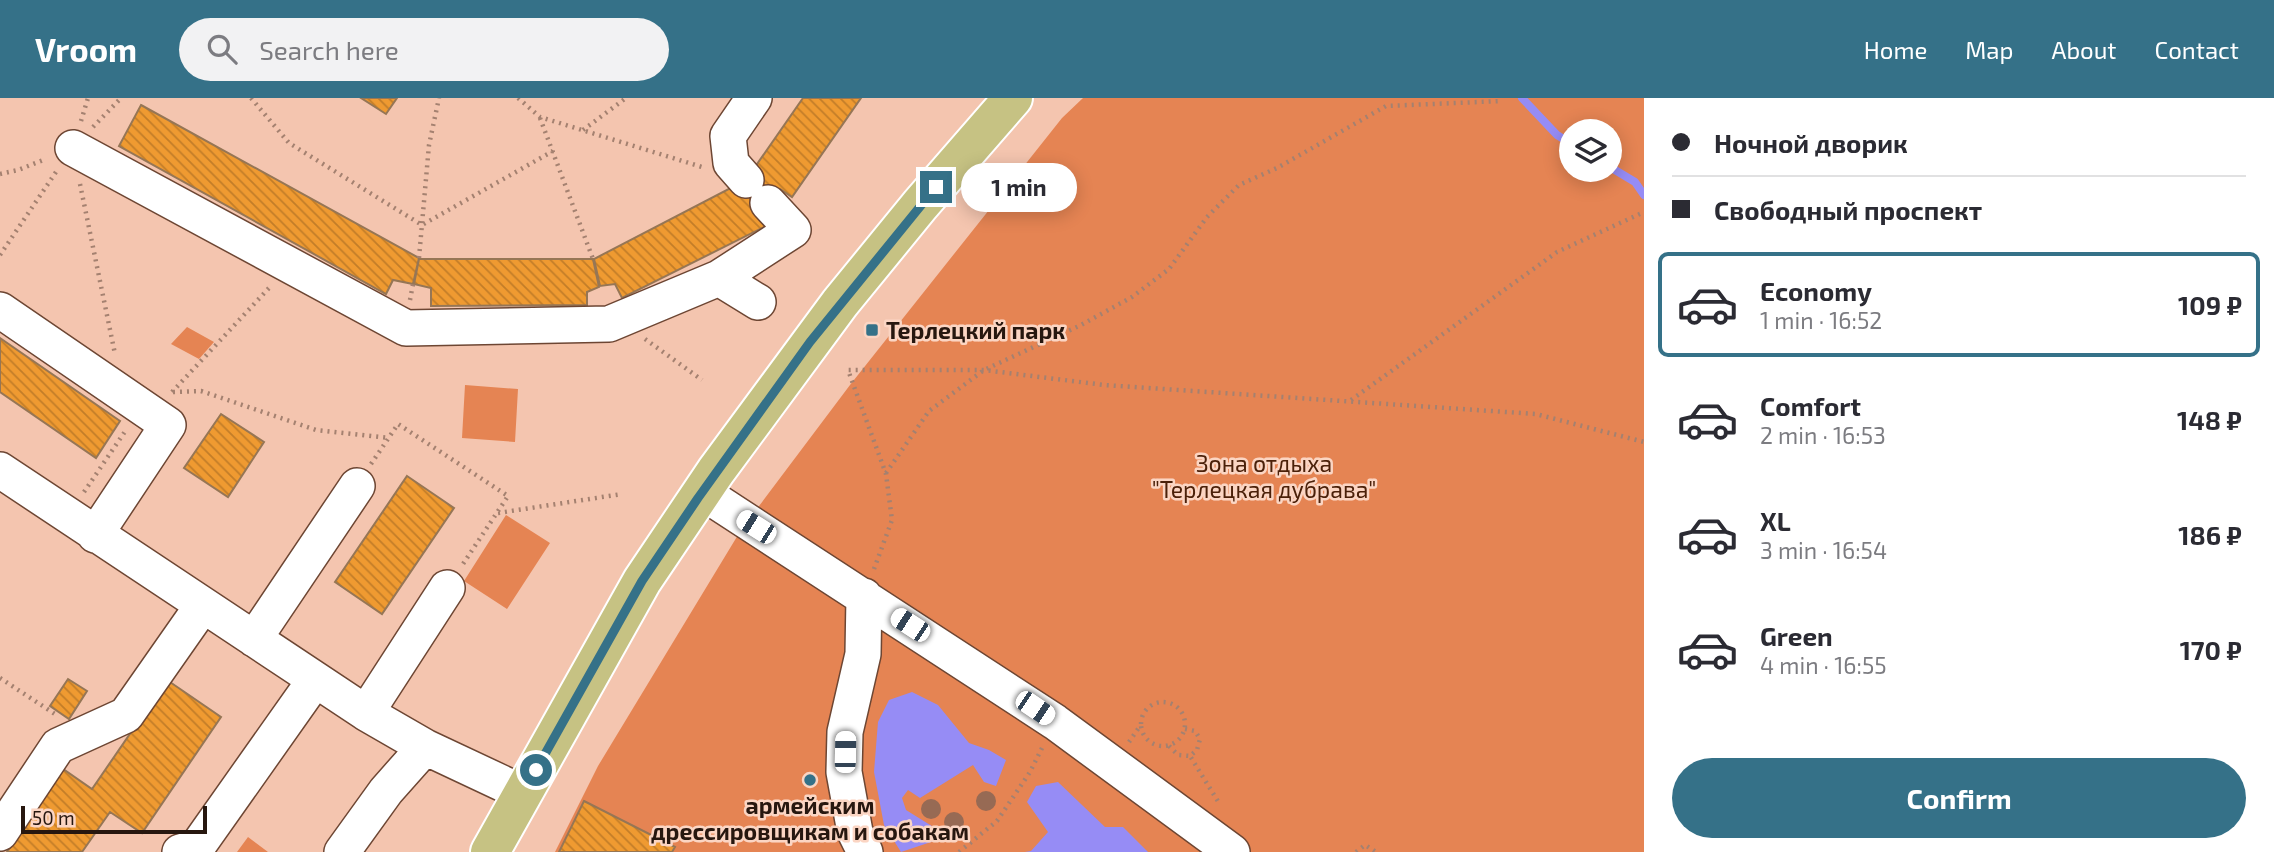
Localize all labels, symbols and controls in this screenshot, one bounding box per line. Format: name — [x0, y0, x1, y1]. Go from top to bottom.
search box — [179, 18, 669, 81]
text: Vroom — [35, 29, 137, 69]
icon: search — [203, 30, 241, 68]
text: Search here — [259, 34, 399, 65]
text: Home — [1864, 35, 1927, 64]
text: Map — [1965, 35, 2013, 64]
text: About — [2051, 35, 2117, 64]
text: Contact — [2155, 35, 2239, 64]
map controls — [1559, 119, 1622, 182]
button: layers — [1559, 119, 1622, 182]
text: Ночной дворик — [1714, 127, 1908, 158]
callout: 1 min — [960, 162, 1076, 212]
route end — [920, 171, 952, 203]
text: 1 min — [991, 173, 1047, 201]
text: Свободный проспект — [1714, 194, 1982, 225]
icon: car — [1676, 273, 1739, 336]
text: Economy — [1760, 275, 1872, 306]
text: 109 ₽ — [2178, 289, 2242, 320]
text: 1 min · 16:52 — [1760, 306, 1882, 334]
place label: Терлецкий парк — [886, 316, 1065, 344]
marker: Терлецкий парк — [864, 322, 880, 338]
icon: car — [1676, 388, 1739, 451]
text: Comfort — [1760, 390, 1861, 421]
text: 148 ₽ — [2177, 404, 2242, 435]
text: 2 min · 16:53 — [1760, 421, 1886, 449]
park label: Зона отдыха "Терлецкая дубрава" — [1152, 449, 1376, 504]
icon: car — [1676, 503, 1739, 566]
text: XL — [1760, 505, 1791, 536]
car — [733, 507, 780, 547]
text: 186 ₽ — [2178, 519, 2242, 550]
text: 3 min · 16:54 — [1760, 536, 1887, 564]
car — [887, 605, 934, 645]
icon: car — [1676, 618, 1739, 681]
text: Green — [1760, 620, 1833, 651]
text: 170 ₽ — [2180, 634, 2242, 665]
text: 4 min · 16:55 — [1760, 651, 1887, 679]
car — [1012, 688, 1059, 728]
car — [835, 731, 856, 773]
route start — [520, 754, 552, 786]
button: Confirm — [1672, 758, 2246, 838]
marker: армейским дрессировщикам и собакам — [802, 772, 818, 788]
place label: армейским дрессировщикам и собакам — [651, 791, 969, 845]
scale bar — [21, 803, 206, 835]
text: 50 m — [32, 806, 75, 829]

